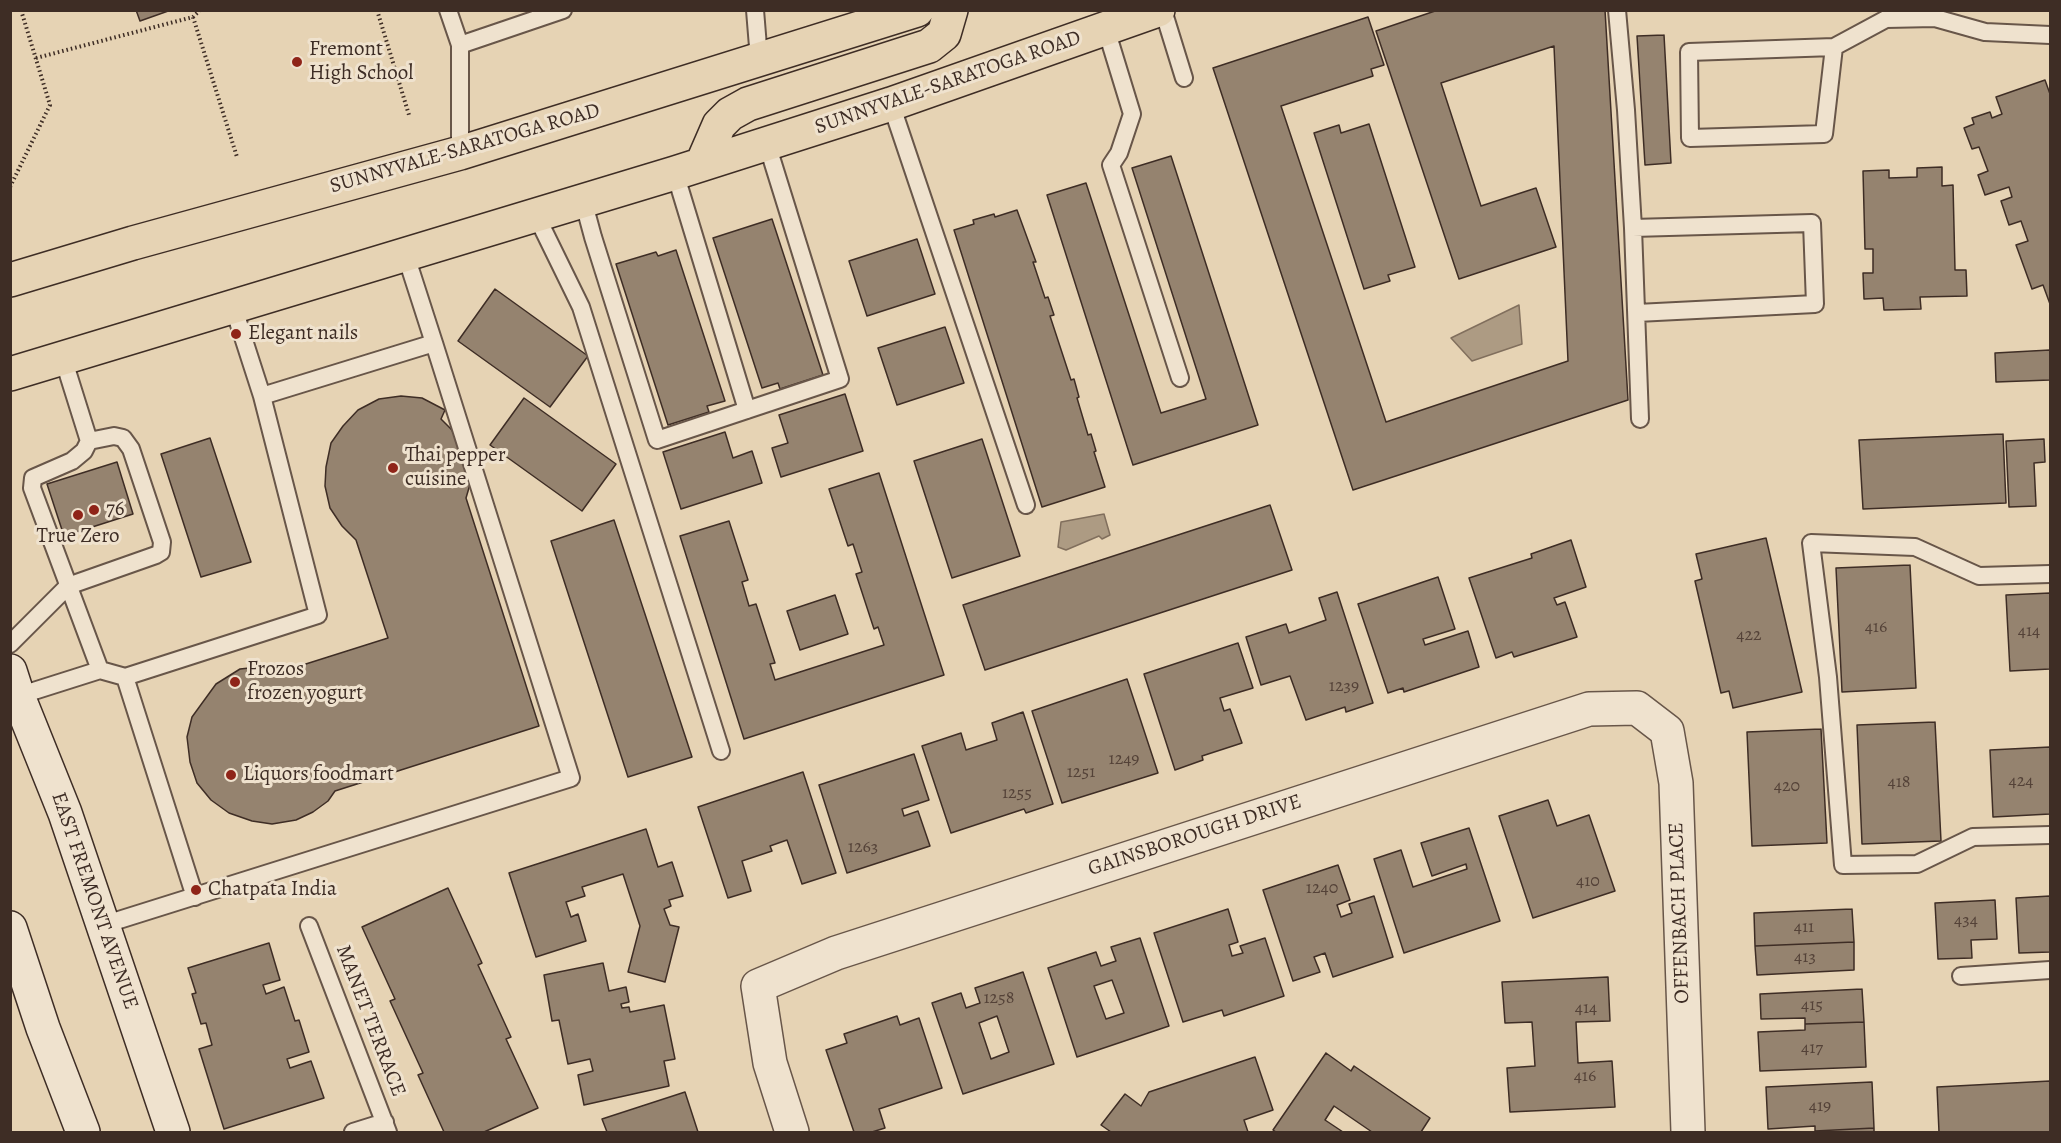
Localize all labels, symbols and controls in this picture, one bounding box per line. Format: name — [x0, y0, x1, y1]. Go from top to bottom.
street label: SUNNYVALE-SARATOGA ROAD — [812, 26, 1084, 140]
place label: Fremont High School — [309, 37, 413, 87]
marker: Fremont High School — [290, 55, 304, 69]
street label: SUNNYVALE-SARATOGA ROAD — [327, 98, 603, 200]
place label: Elegant nails — [248, 321, 358, 347]
marker: Elegant nails — [229, 327, 243, 341]
place label: Thai pepper cuisine — [405, 443, 506, 493]
marker: Thai pepper cuisine — [386, 461, 400, 475]
place label: 76 — [106, 497, 125, 523]
marker: 76 — [87, 503, 101, 517]
marker: True Zero — [71, 508, 85, 522]
place label: True Zero — [36, 524, 120, 550]
house number: 416 — [1865, 617, 1887, 639]
house number: 414 — [2018, 621, 2040, 643]
house number: 422 — [1736, 625, 1762, 647]
place label: Frozos frozen yogurt — [247, 657, 363, 707]
marker: Frozos frozen yogurt — [228, 675, 242, 689]
house number: 1239 — [1329, 676, 1359, 698]
house number: 1249 — [1108, 749, 1140, 771]
place label: Liquors foodmart — [243, 762, 394, 788]
house number: 1251 — [1067, 762, 1095, 784]
marker: Liquors foodmart — [224, 768, 238, 782]
house number: 424 — [2009, 771, 2033, 793]
house number: 418 — [1887, 772, 1911, 794]
house number: 420 — [1774, 776, 1800, 798]
house number: 1255 — [1002, 783, 1032, 805]
street label: EAST FREMONT AVENUE — [45, 789, 143, 1013]
street label: GAINSBOROUGH DRIVE — [1085, 790, 1305, 882]
street label: OFFENBACH PLACE — [1664, 822, 1696, 1004]
house number: 1263 — [848, 837, 878, 859]
house number: 410 — [1576, 871, 1600, 893]
place label: Chatpata India — [208, 877, 337, 903]
house number: 1240 — [1306, 878, 1338, 900]
marker: Chatpata India — [189, 883, 203, 897]
house number: 434 — [1954, 910, 1978, 932]
house number: 411 — [1794, 917, 1814, 939]
street label: MANET TERRACE — [330, 942, 410, 1100]
house number: 413 — [1794, 947, 1816, 969]
house number: 1258 — [983, 988, 1015, 1010]
house number: 415 — [1801, 995, 1823, 1017]
house number: 414 — [1575, 998, 1597, 1020]
house number: 417 — [1801, 1038, 1823, 1060]
house number: 416 — [1574, 1066, 1596, 1088]
house number: 419 — [1809, 1096, 1831, 1118]

